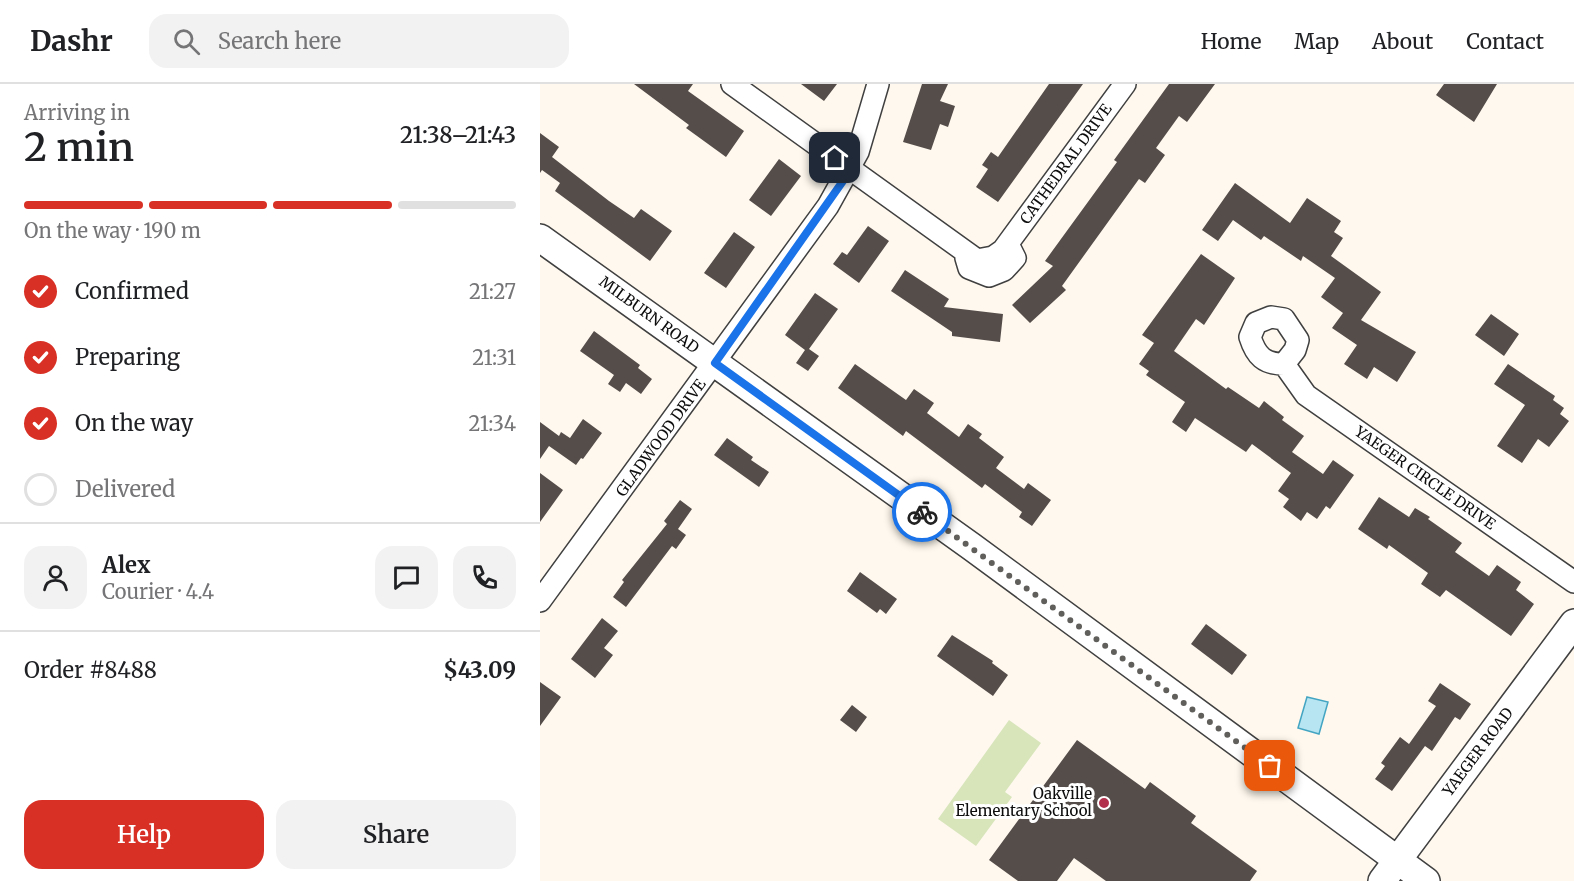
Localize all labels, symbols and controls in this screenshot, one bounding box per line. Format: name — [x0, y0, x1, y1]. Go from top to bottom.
search box — [149, 14, 569, 68]
text: Dashr — [30, 23, 113, 59]
icon: search — [170, 25, 203, 58]
text: Search here — [218, 27, 341, 55]
text: Home — [1201, 28, 1261, 55]
text: Map — [1294, 28, 1339, 55]
text: About — [1372, 28, 1433, 55]
text: Contact — [1466, 28, 1544, 55]
text: Arriving in — [24, 100, 130, 125]
street label: CATHEDRAL DRIVE — [1016, 100, 1116, 228]
text: 21:38–21:43 — [400, 121, 516, 149]
text: 2 min — [24, 123, 134, 172]
pin — [809, 132, 860, 183]
icon: home — [818, 141, 851, 174]
text: On the way · 190 m — [24, 218, 201, 243]
street label: MILBURN ROAD — [596, 272, 703, 357]
icon: check — [24, 275, 57, 308]
text: Confirmed — [75, 277, 189, 305]
text: 21:27 — [469, 279, 516, 304]
icon: check — [24, 341, 57, 374]
text: Preparing — [75, 343, 180, 371]
text: 21:31 — [472, 345, 516, 370]
street label: GLADWOOD DRIVE — [612, 375, 710, 500]
icon: check — [24, 407, 57, 440]
text: On the way — [75, 409, 193, 437]
text: 21:34 — [468, 411, 516, 436]
street label: YAEGER CIRCLE DRIVE — [1350, 421, 1500, 534]
text: Delivered — [75, 475, 175, 503]
courier — [892, 482, 952, 542]
icon: bike — [906, 496, 939, 529]
button: person — [24, 546, 87, 609]
button: chat — [375, 546, 438, 609]
button: phone — [453, 546, 516, 609]
text: Alex — [102, 551, 151, 579]
text: Courier · 4.4 — [102, 579, 214, 604]
text: Order #8488 — [24, 656, 157, 684]
text: $43.09 — [443, 656, 516, 684]
street label: YAEGER ROAD — [1438, 704, 1517, 800]
pin — [1244, 740, 1295, 791]
icon: bag — [1253, 749, 1286, 782]
place label: Oakville Elementary School — [955, 784, 1092, 820]
marker: Oakville Elementary School — [1097, 796, 1111, 810]
button: Help — [24, 800, 264, 869]
button: Share — [276, 800, 516, 869]

